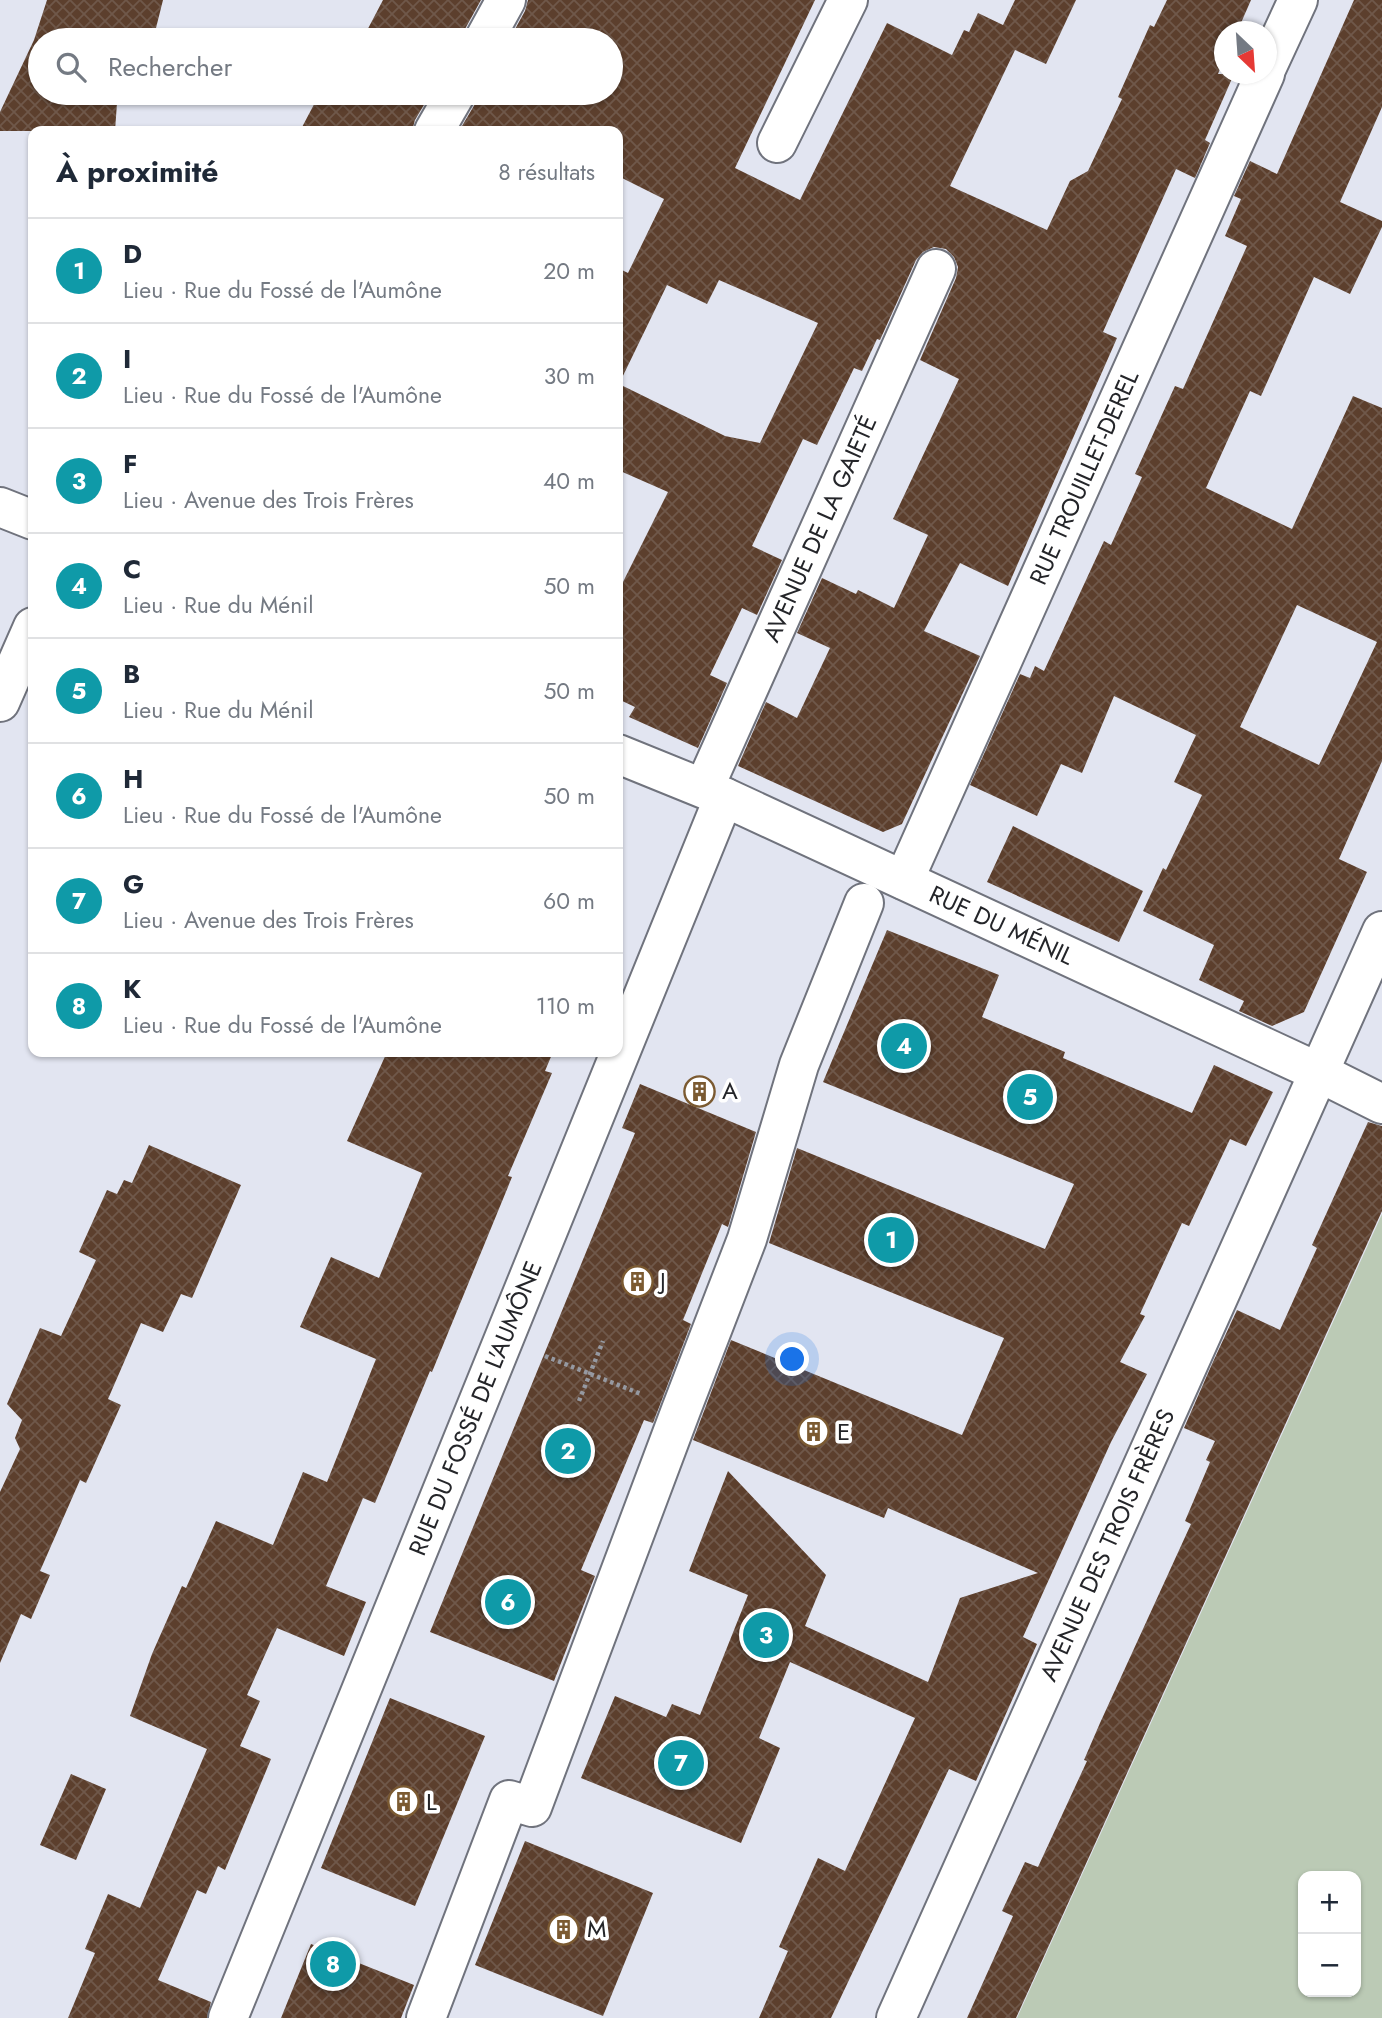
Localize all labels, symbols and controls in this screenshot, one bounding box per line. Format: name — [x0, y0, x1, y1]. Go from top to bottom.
north arrow — [1214, 21, 1277, 84]
search box — [28, 28, 623, 105]
icon: search — [52, 48, 90, 86]
text: Rechercher — [108, 48, 232, 86]
text: À proximité — [56, 150, 219, 193]
text: 8 résultats — [498, 155, 595, 189]
text: D — [123, 235, 142, 273]
text: 1 — [73, 254, 85, 288]
text: 20 m — [543, 254, 595, 288]
text: Lieu · Rue du Fossé de l'Aumône — [123, 273, 442, 307]
text: I — [123, 340, 131, 378]
text: 2 — [71, 359, 87, 393]
text: 30 m — [544, 359, 595, 393]
street label: RUE TROUILLET-DEREL — [1021, 364, 1147, 590]
text: Lieu · Rue du Fossé de l'Aumône — [123, 378, 442, 412]
street label: AVENUE DE LA GAIETÉ — [753, 410, 885, 648]
text: F — [123, 445, 137, 483]
text: 3 — [72, 464, 86, 498]
text: 40 m — [543, 464, 595, 498]
text: Lieu · Avenue des Trois Frères — [123, 483, 414, 517]
text: C — [123, 550, 141, 588]
text: 4 — [71, 569, 87, 603]
text: 50 m — [543, 569, 595, 603]
text: Lieu · Rue du Ménil — [123, 588, 314, 622]
text: B — [123, 655, 140, 693]
text: 5 — [72, 674, 86, 708]
text: 50 m — [543, 674, 595, 708]
text: Lieu · Rue du Ménil — [123, 693, 314, 727]
text: H — [123, 760, 143, 798]
text: 6 — [71, 779, 87, 813]
text: 50 m — [543, 779, 595, 813]
text: Lieu · Rue du Fossé de l'Aumône — [123, 798, 442, 832]
text: G — [123, 865, 144, 903]
street label: RUE DU MÉNIL — [924, 876, 1080, 974]
text: 7 — [72, 884, 86, 918]
text: 60 m — [543, 884, 595, 918]
text: Lieu · Avenue des Trois Frères — [123, 903, 414, 937]
text: K — [123, 970, 141, 1008]
text: 8 — [72, 989, 86, 1023]
text: 110 m — [536, 989, 595, 1023]
text: Lieu · Rue du Fossé de l'Aumône — [123, 1008, 442, 1042]
pin: 4 — [881, 1020, 927, 1072]
pin: 5 — [1007, 1071, 1053, 1123]
place label: A — [722, 1073, 738, 1108]
building icon: A — [682, 1074, 716, 1108]
pin: 1 — [868, 1214, 914, 1266]
street label: RUE DU FOSSÉ DE L'AUMÔNE — [400, 1256, 551, 1561]
place label: J — [657, 1263, 666, 1298]
building icon: J — [620, 1264, 654, 1298]
your location — [775, 1342, 809, 1376]
street label: AVENUE DES TROIS FRÈRES — [1031, 1403, 1183, 1687]
place label: E — [837, 1414, 850, 1449]
building icon: E — [797, 1415, 831, 1449]
pin: 2 — [545, 1425, 591, 1477]
pin: 6 — [485, 1576, 531, 1628]
pin: 3 — [743, 1609, 789, 1661]
pin: 7 — [658, 1737, 704, 1789]
place label: L — [426, 1784, 437, 1819]
building icon: L — [386, 1785, 420, 1819]
map controls — [1298, 1871, 1361, 1997]
button: + — [1298, 1871, 1361, 1934]
place label: M — [587, 1911, 606, 1946]
building icon: M — [547, 1912, 581, 1946]
button: − — [1298, 1934, 1361, 1997]
pin: 8 — [310, 1938, 356, 1990]

